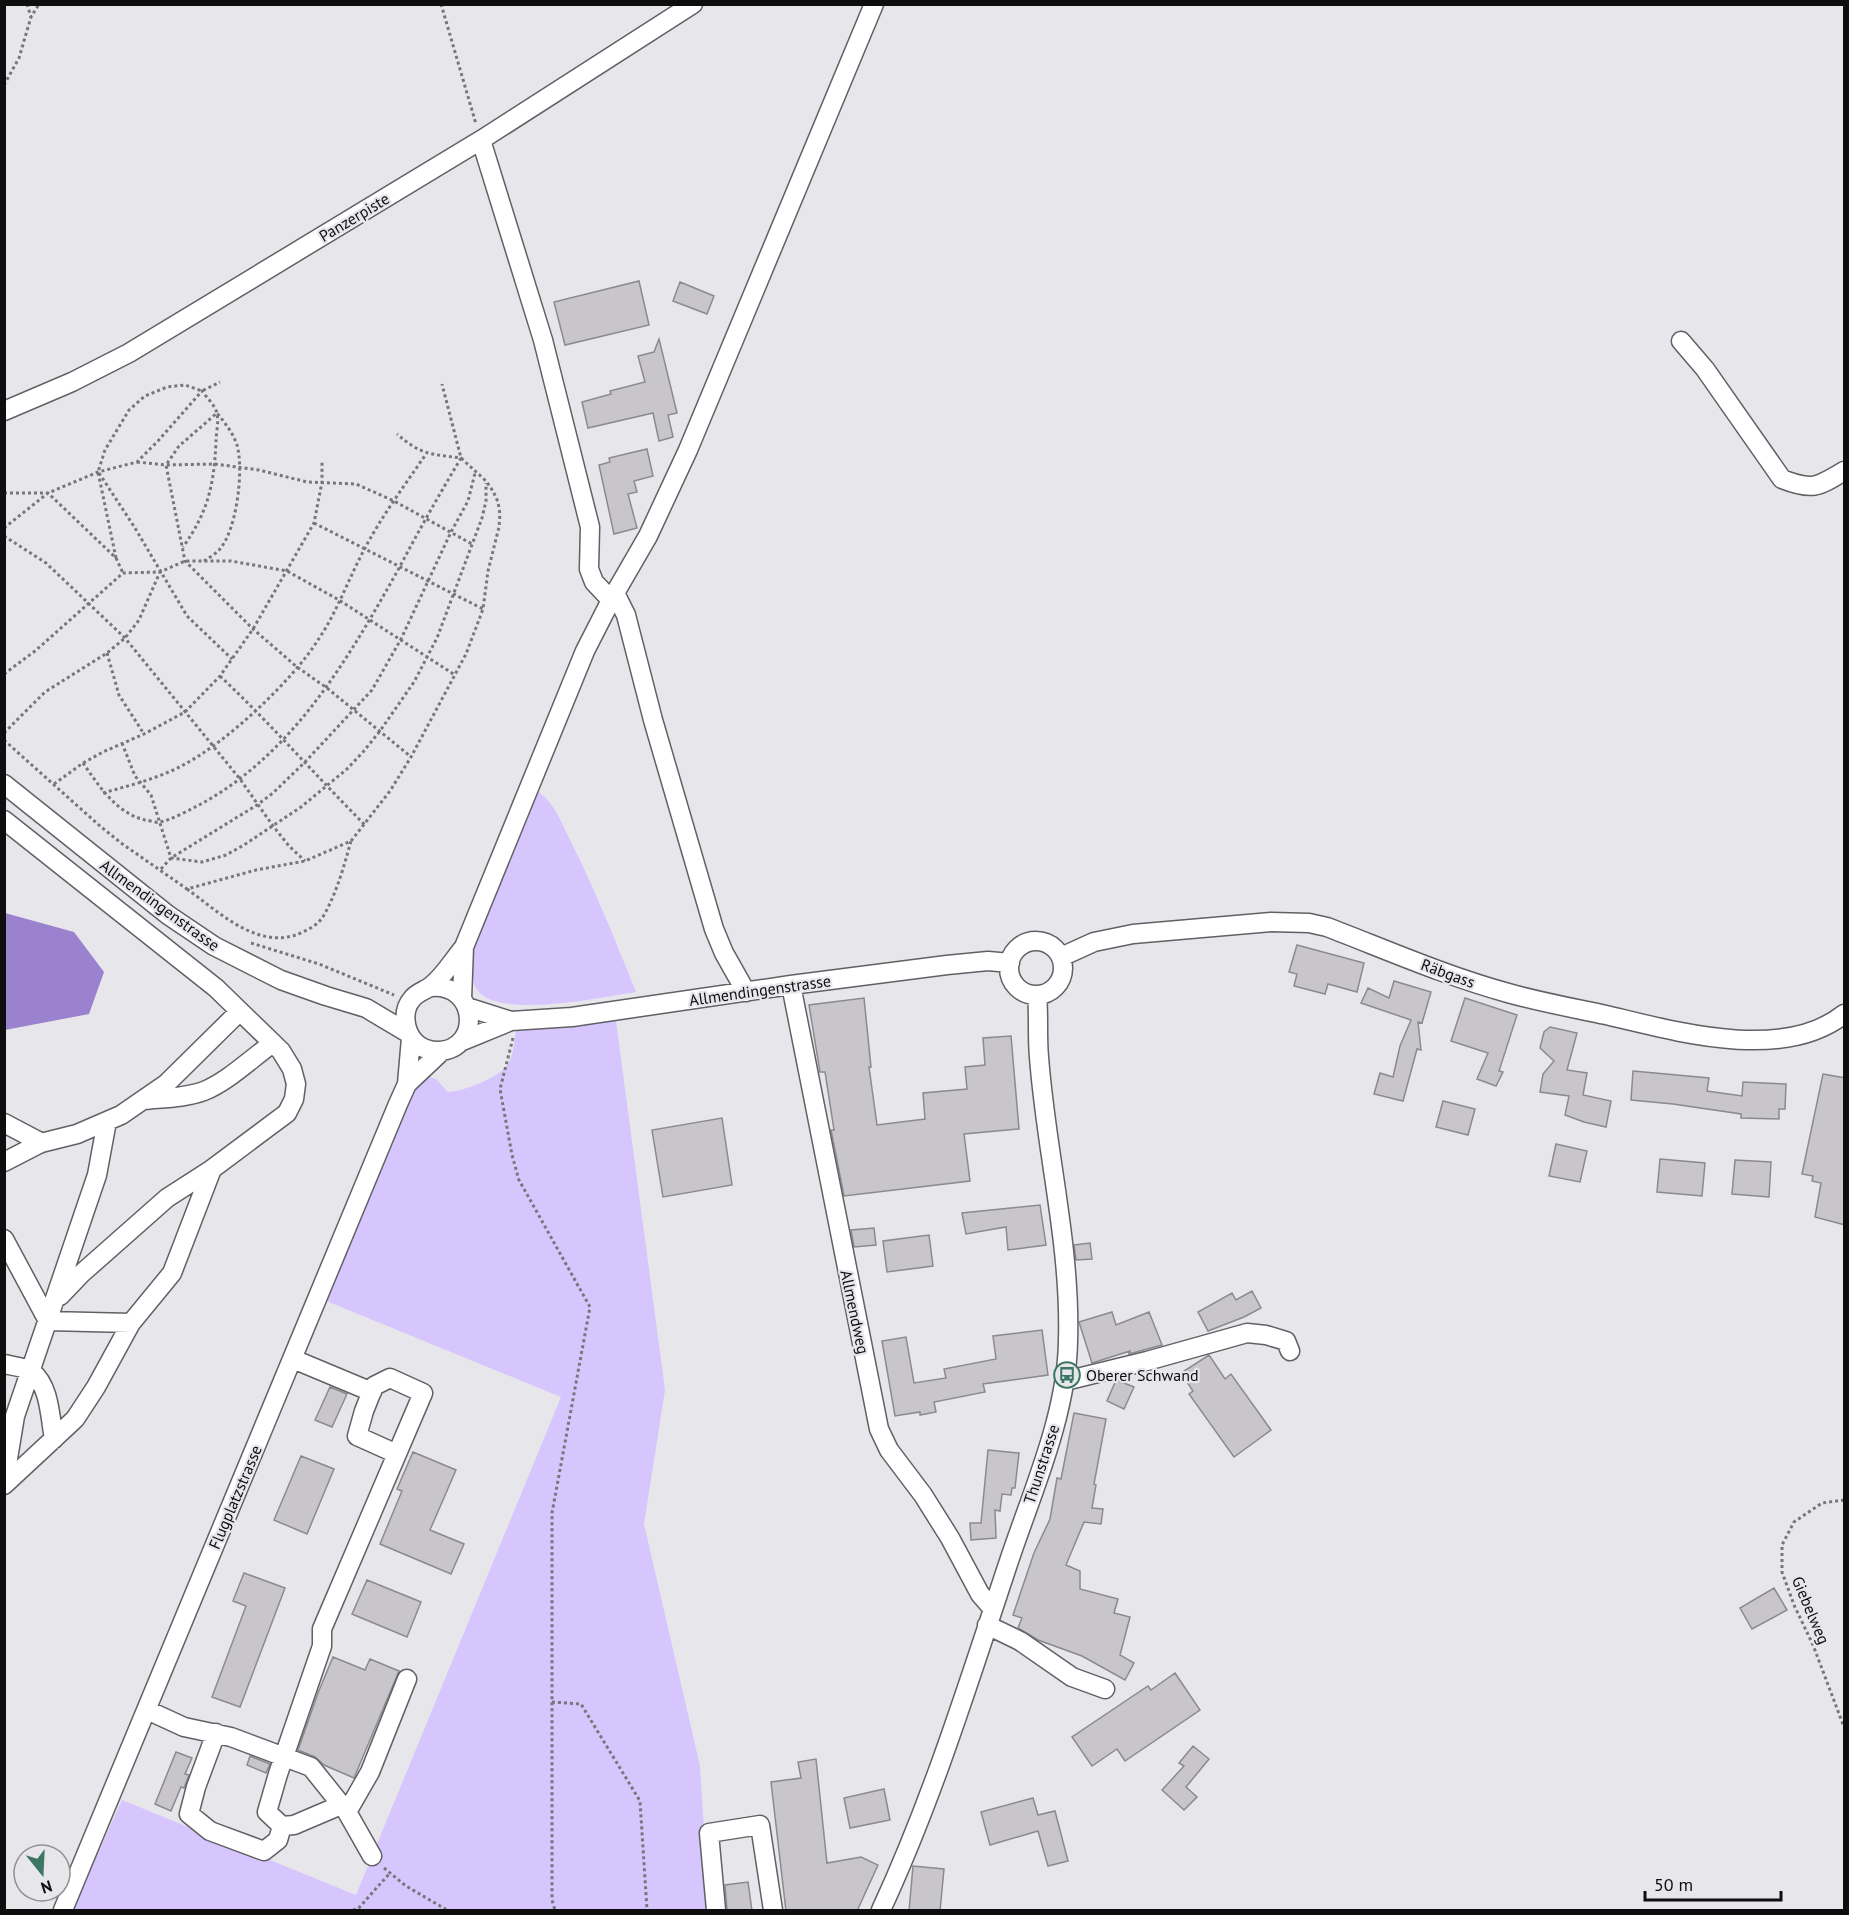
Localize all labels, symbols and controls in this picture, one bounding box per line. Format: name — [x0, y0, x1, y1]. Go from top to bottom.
street label: Panzerpiste — [315, 188, 393, 246]
street label: Allmendingenstrasse — [96, 855, 224, 955]
street label: Räbgass — [1418, 954, 1478, 992]
street label: Allmendingenstrasse — [688, 970, 832, 1010]
street label: Allmendweg — [836, 1268, 874, 1356]
bus stop icon: Oberer Schwand — [1052, 1360, 1082, 1390]
place label: Oberer Schwand — [1086, 1365, 1199, 1385]
street label: Thunstrasse — [1019, 1422, 1063, 1506]
street label: Flugplatzstrasse — [204, 1442, 266, 1552]
street label: Giebelweg — [1788, 1573, 1834, 1647]
north arrow — [12, 1843, 72, 1903]
scale bar — [1645, 1864, 1782, 1902]
text: 50 m — [1654, 1873, 1693, 1896]
text: N — [39, 1876, 55, 1898]

